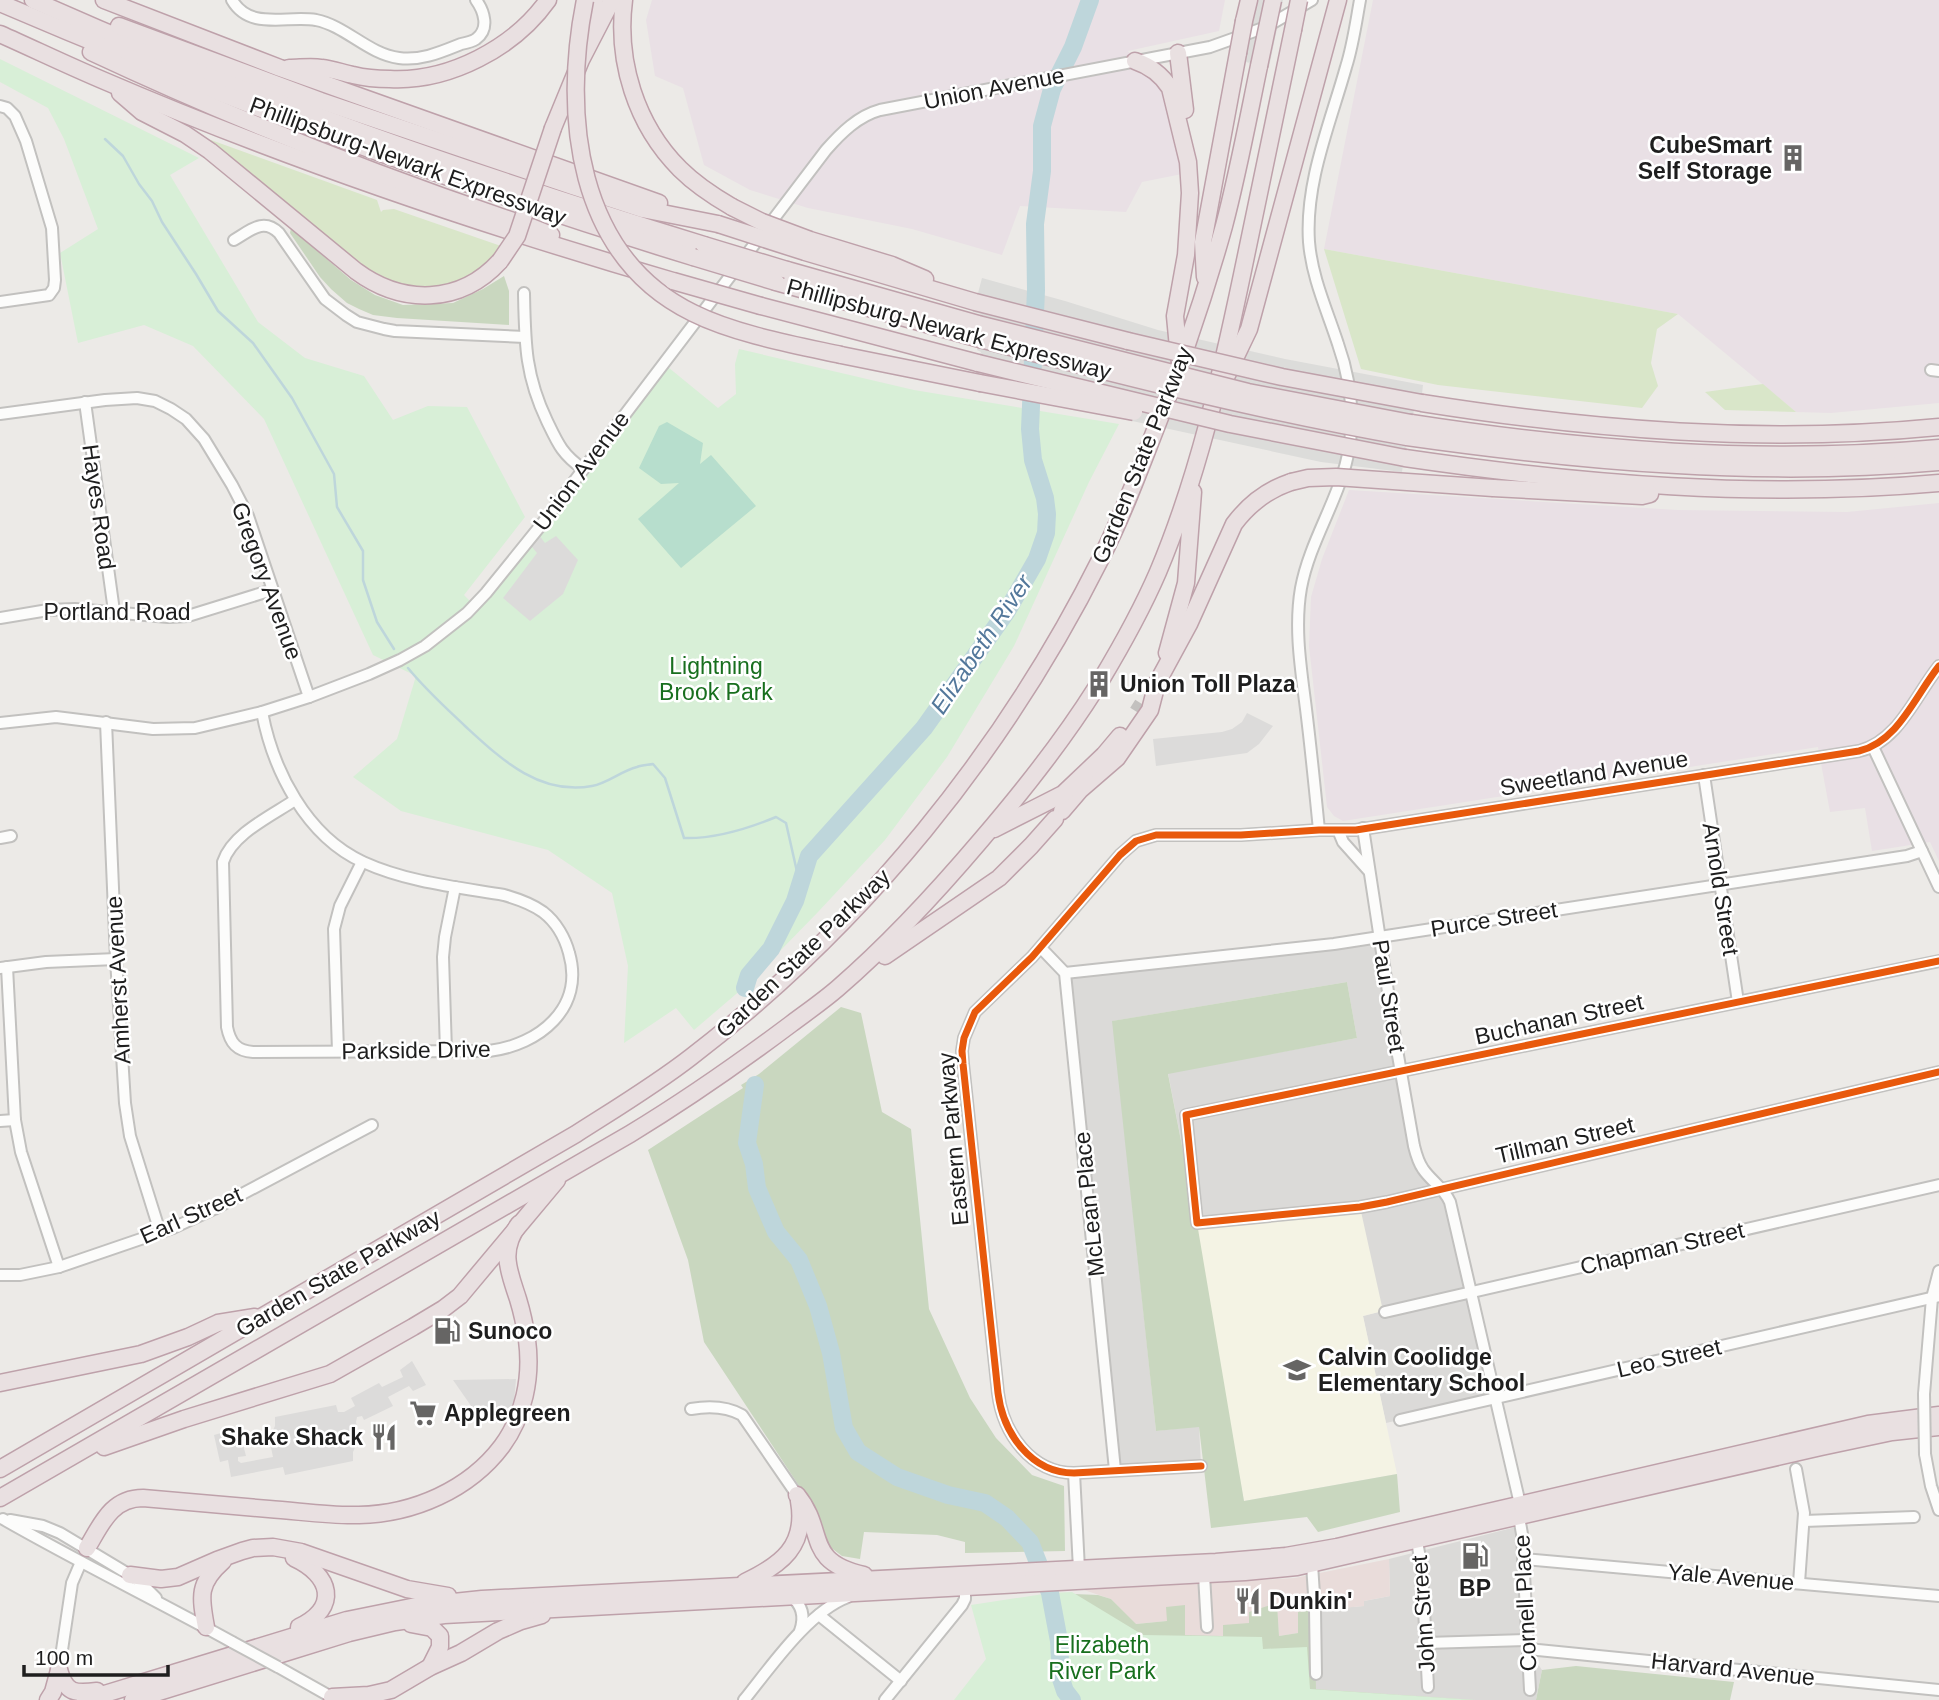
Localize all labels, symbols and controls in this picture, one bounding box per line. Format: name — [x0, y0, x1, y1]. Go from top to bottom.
street label: Union Avenue — [921, 62, 1067, 114]
street label: Phillipsburg-Newark Expressway — [246, 92, 570, 231]
place label: CubeSmart Self Storage — [1638, 132, 1772, 184]
building icon: CubeSmart Self Storage — [1778, 143, 1808, 173]
street label: Phillipsburg-Newark Expressway — [784, 273, 1115, 385]
street label: Garden State Parkway — [1087, 342, 1198, 567]
street label: Union Avenue — [528, 406, 634, 536]
street label: Hayes Road — [77, 443, 121, 571]
street label: Gregory Avenue — [226, 499, 308, 663]
water label: Elizabeth River — [925, 569, 1038, 718]
street label: Portland Road — [43, 599, 191, 625]
park label: Lightning Brook Park — [659, 653, 773, 705]
building icon: Union Toll Plaza — [1084, 669, 1114, 699]
place label: Union Toll Plaza — [1120, 671, 1296, 697]
street label: Sweetland Avenue — [1498, 745, 1690, 801]
street label: Arnold Street — [1698, 821, 1744, 958]
street label: Garden State Parkway — [711, 863, 896, 1043]
street label: Amherst Avenue — [101, 895, 135, 1065]
street label: Purce Street — [1429, 896, 1560, 942]
street label: Paul Street — [1367, 938, 1411, 1055]
street label: Buchanan Street — [1472, 988, 1646, 1050]
street label: Parkside Drive — [341, 1036, 491, 1064]
street label: Eastern Parkway — [932, 1051, 974, 1227]
street label: Tillman Street — [1493, 1111, 1637, 1169]
street label: McLean Place — [1068, 1130, 1110, 1278]
street label: Earl Street — [136, 1181, 246, 1249]
street label: Garden State Parkway — [231, 1204, 445, 1342]
street label: Chapman Street — [1577, 1216, 1747, 1280]
fuel station icon: Sunoco — [432, 1316, 462, 1346]
place label: Sunoco — [468, 1318, 552, 1344]
street label: Leo Street — [1614, 1333, 1724, 1383]
place label: Calvin Coolidge Elementary School — [1318, 1344, 1525, 1396]
school or university icon: Calvin Coolidge Elementary School — [1282, 1355, 1312, 1385]
supermarket icon: Applegreen — [408, 1398, 438, 1428]
place label: Applegreen — [444, 1400, 571, 1426]
restaurant icon: Shake Shack — [369, 1422, 399, 1452]
place label: Shake Shack — [221, 1424, 363, 1450]
street label: Cornell Place — [1508, 1534, 1542, 1672]
fuel station icon: BP — [1460, 1541, 1490, 1571]
street label: John Street — [1406, 1554, 1440, 1674]
street label: Yale Avenue — [1667, 1559, 1795, 1595]
place label: BP — [1459, 1575, 1491, 1601]
restaurant icon: Dunkin' — [1233, 1586, 1263, 1616]
place label: Dunkin' — [1269, 1588, 1352, 1614]
park label: Elizabeth River Park — [1048, 1632, 1156, 1684]
scale bar — [24, 1634, 168, 1678]
text: 100 m — [35, 1646, 93, 1669]
street label: Harvard Avenue — [1650, 1647, 1816, 1691]

